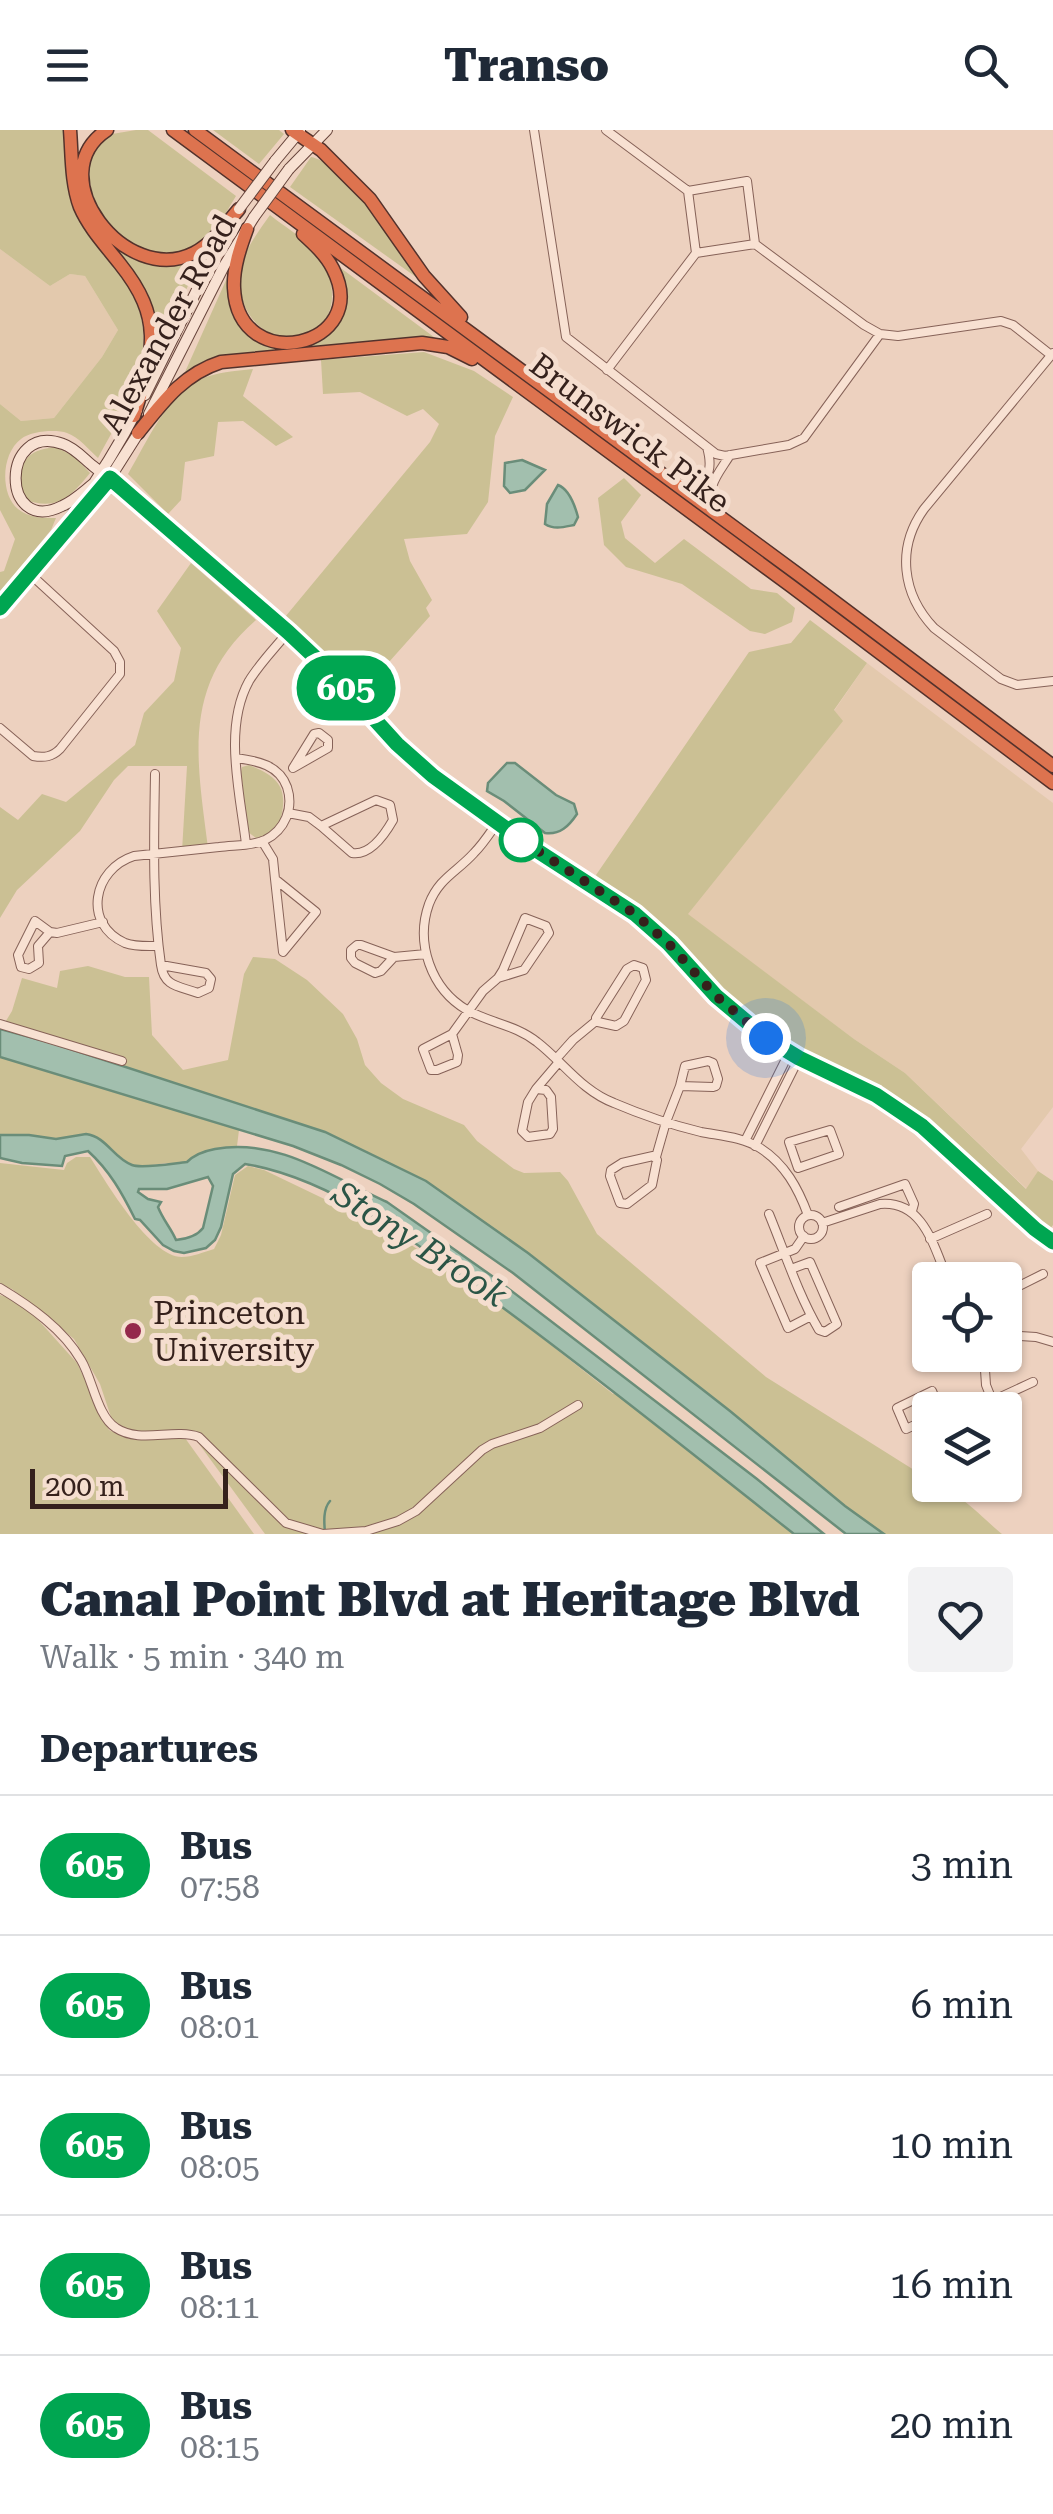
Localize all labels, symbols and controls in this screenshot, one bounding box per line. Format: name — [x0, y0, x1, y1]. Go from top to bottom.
icon: menu — [40, 38, 95, 93]
icon: search — [958, 38, 1013, 93]
text: Transo — [444, 39, 609, 92]
street label: Alexander Road — [92, 208, 244, 440]
street label: Brunswick Pike — [522, 345, 738, 521]
line badge: 605 — [288, 656, 404, 720]
text: 605 — [317, 668, 375, 709]
unlabelled marker — [500, 819, 542, 861]
your location — [741, 1013, 791, 1063]
water label: Stony Brook — [324, 1172, 515, 1316]
map controls — [912, 1262, 1022, 1502]
button: locate — [912, 1262, 1022, 1372]
place label: Princeton University — [153, 1294, 314, 1369]
marker: Princeton University — [122, 1320, 144, 1342]
button: layers — [912, 1392, 1022, 1502]
scale bar — [30, 1464, 228, 1508]
text: 200 m — [45, 1470, 125, 1503]
button: heart — [908, 1567, 1013, 1672]
text: Canal Point Blvd at Heritage Blvd — [40, 1572, 860, 1628]
text: Walk · 5 min · 340 m — [40, 1638, 344, 1676]
text: Departures — [40, 1727, 258, 1771]
text: Bus — [180, 1824, 252, 1868]
text: 3 min — [911, 1843, 1013, 1887]
text: 605 — [66, 1845, 124, 1886]
text: 07:58 — [180, 1868, 260, 1906]
text: Bus — [180, 1964, 252, 2008]
text: 6 min — [911, 1983, 1013, 2027]
text: 605 — [66, 1985, 124, 2026]
text: 08:01 — [180, 2008, 260, 2046]
text: Bus — [180, 2104, 252, 2148]
text: 10 min — [890, 2123, 1013, 2167]
text: 605 — [66, 2125, 124, 2166]
text: 08:05 — [180, 2148, 260, 2186]
text: Bus — [180, 2244, 252, 2288]
text: 16 min — [890, 2263, 1013, 2307]
text: 605 — [66, 2265, 124, 2306]
text: 08:11 — [180, 2288, 260, 2326]
text: Bus — [180, 2384, 252, 2428]
text: 20 min — [890, 2403, 1013, 2447]
text: 605 — [66, 2405, 124, 2446]
text: 08:15 — [180, 2428, 260, 2466]

